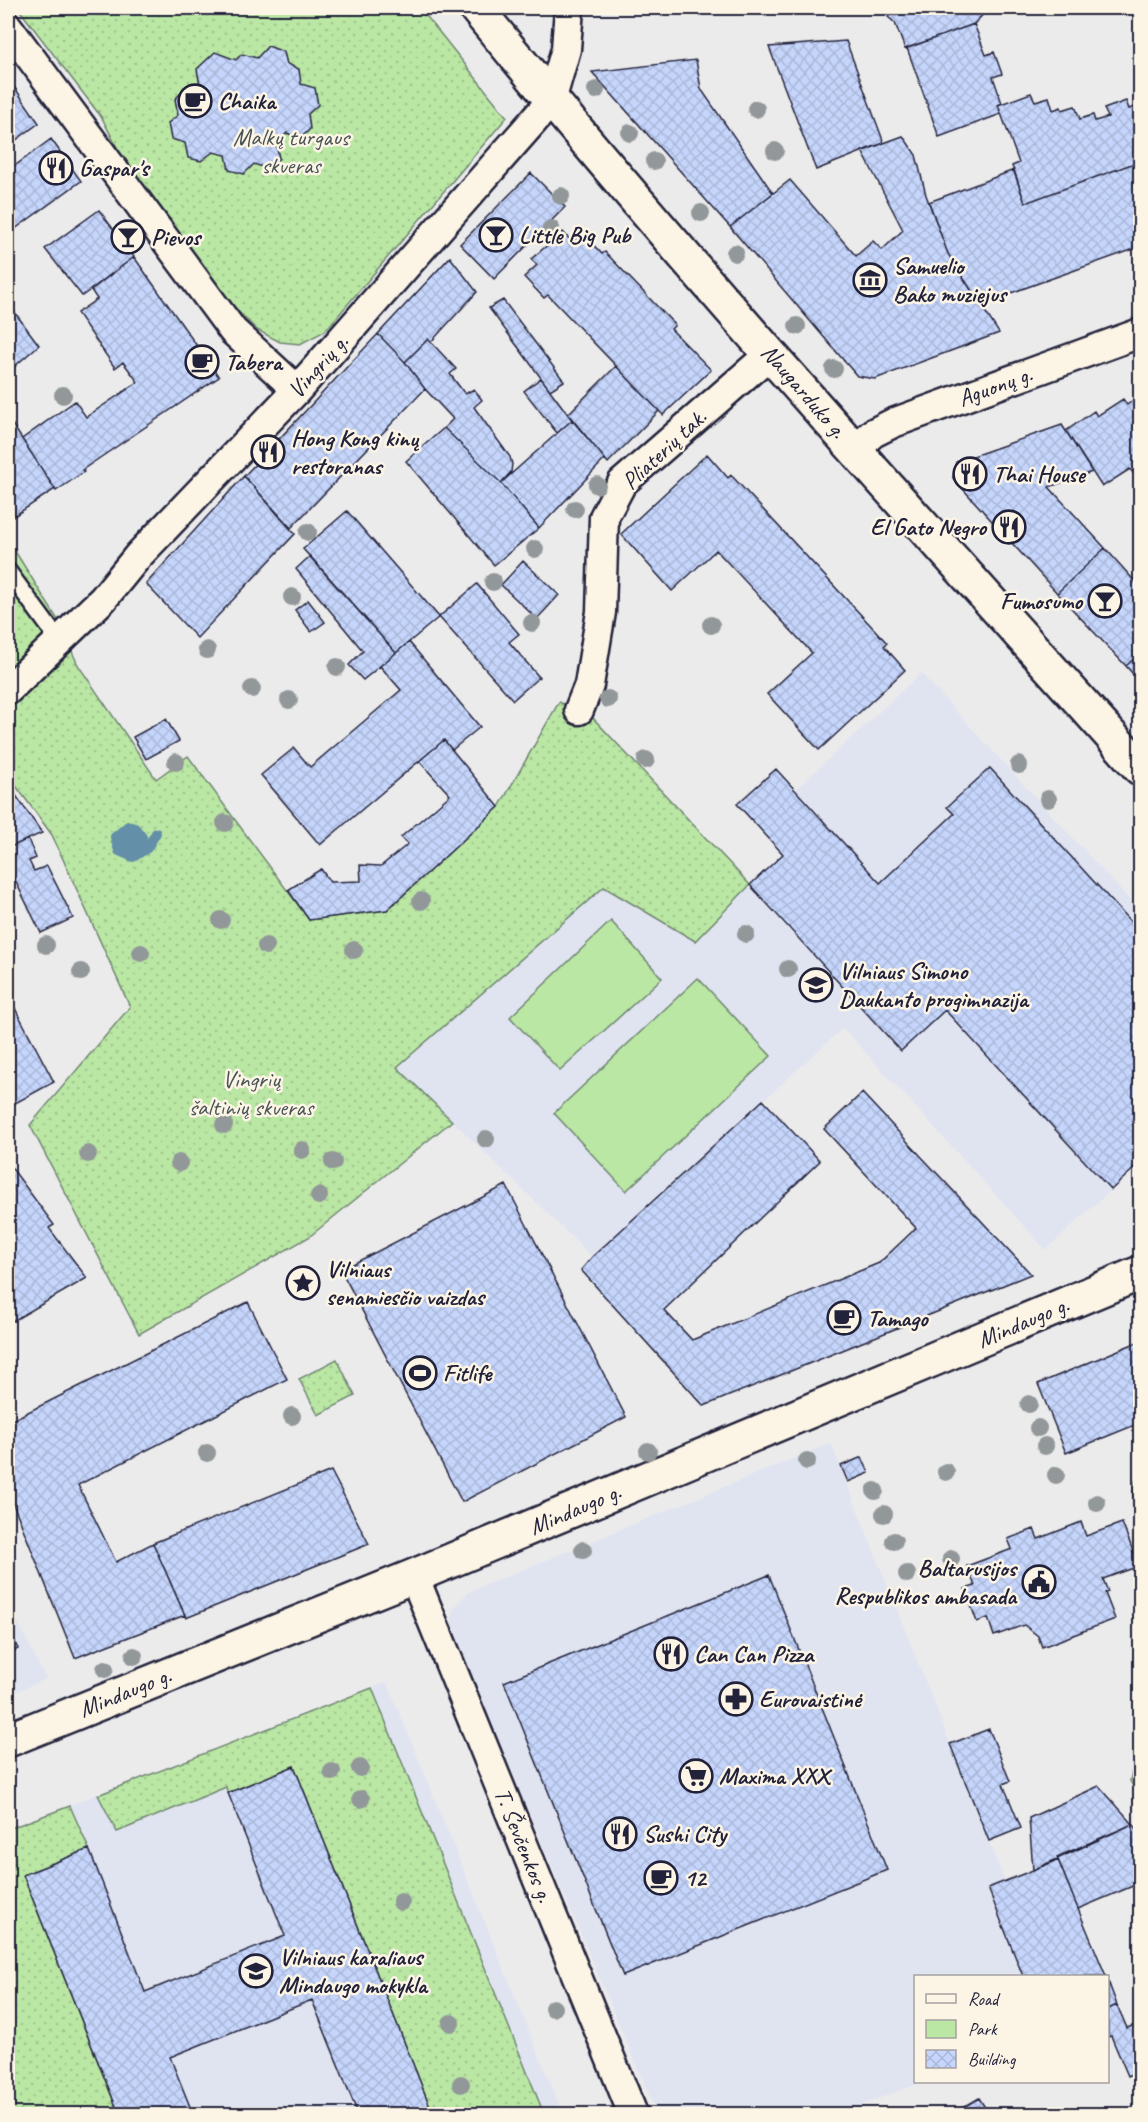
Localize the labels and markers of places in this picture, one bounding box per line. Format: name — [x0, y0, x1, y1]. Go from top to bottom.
cafe icon: Chaika — [177, 83, 213, 119]
place label: Chaika — [218, 86, 277, 116]
restaurant icon: Gaspar's — [38, 150, 74, 186]
place label: Gaspar's — [79, 153, 151, 183]
bar icon: Little Big Pub — [478, 217, 514, 253]
bar icon: Pievos — [110, 219, 146, 255]
place label: Little Big Pub — [519, 220, 632, 250]
place label: Pievos — [151, 222, 203, 252]
place label: Samuelio Bako muziejus — [893, 251, 1009, 309]
museum icon: Samuelio Bako muziejus — [852, 262, 888, 298]
cafe icon: Tabera — [184, 344, 220, 380]
place label: Tabera — [225, 347, 284, 377]
place label: Hong Kong kinų restoranas — [291, 423, 420, 481]
restaurant icon: Hong Kong kinų restoranas — [250, 434, 286, 470]
restaurant icon: Thai House — [952, 456, 988, 492]
place label: Thai House — [993, 459, 1087, 489]
restaurant icon: El Gato Negro — [991, 509, 1027, 545]
place label: El Gato Negro — [870, 512, 988, 542]
bar icon: Fumosumo — [1087, 583, 1123, 619]
place label: Fumosumo — [1000, 586, 1084, 616]
place label: Vilniaus Simono Daukanto progimnazija — [839, 956, 1030, 1014]
school or university icon: Vilniaus Simono Daukanto progimnazija — [798, 967, 834, 1003]
place label: Vilniaus senamiesčio vaizdas — [326, 1254, 487, 1312]
place icon: Vilniaus senamiesčio vaizdas — [285, 1265, 321, 1301]
cafe icon: Tamago — [826, 1300, 862, 1336]
place label: Tamago — [867, 1303, 930, 1333]
sports icon: Fitlife — [402, 1355, 438, 1391]
place label: Fitlife — [443, 1358, 493, 1388]
place label: Baltarusijos Respublikos ambasada — [835, 1553, 1019, 1611]
public building icon: Baltarusijos Respublikos ambasada — [1021, 1564, 1057, 1600]
restaurant icon: Can Can Pizza — [653, 1636, 689, 1672]
place label: Can Can Pizza — [694, 1639, 816, 1669]
pharmacy icon: Eurovaistinė — [718, 1681, 754, 1717]
place label: Eurovaistinė — [759, 1684, 863, 1714]
supermarket icon: Maxima XXX — [678, 1758, 714, 1794]
place label: Maxima XXX — [719, 1761, 833, 1791]
restaurant icon: Sushi City — [602, 1816, 638, 1852]
place label: Sushi City — [643, 1819, 729, 1849]
cafe icon: 12 — [643, 1860, 679, 1896]
place label: 12 — [684, 1863, 708, 1893]
place label: Vilniaus karaliaus Mindaugo mokykla — [279, 1942, 429, 2000]
school or university icon: Vilniaus karaliaus Mindaugo mokykla — [238, 1953, 274, 1989]

